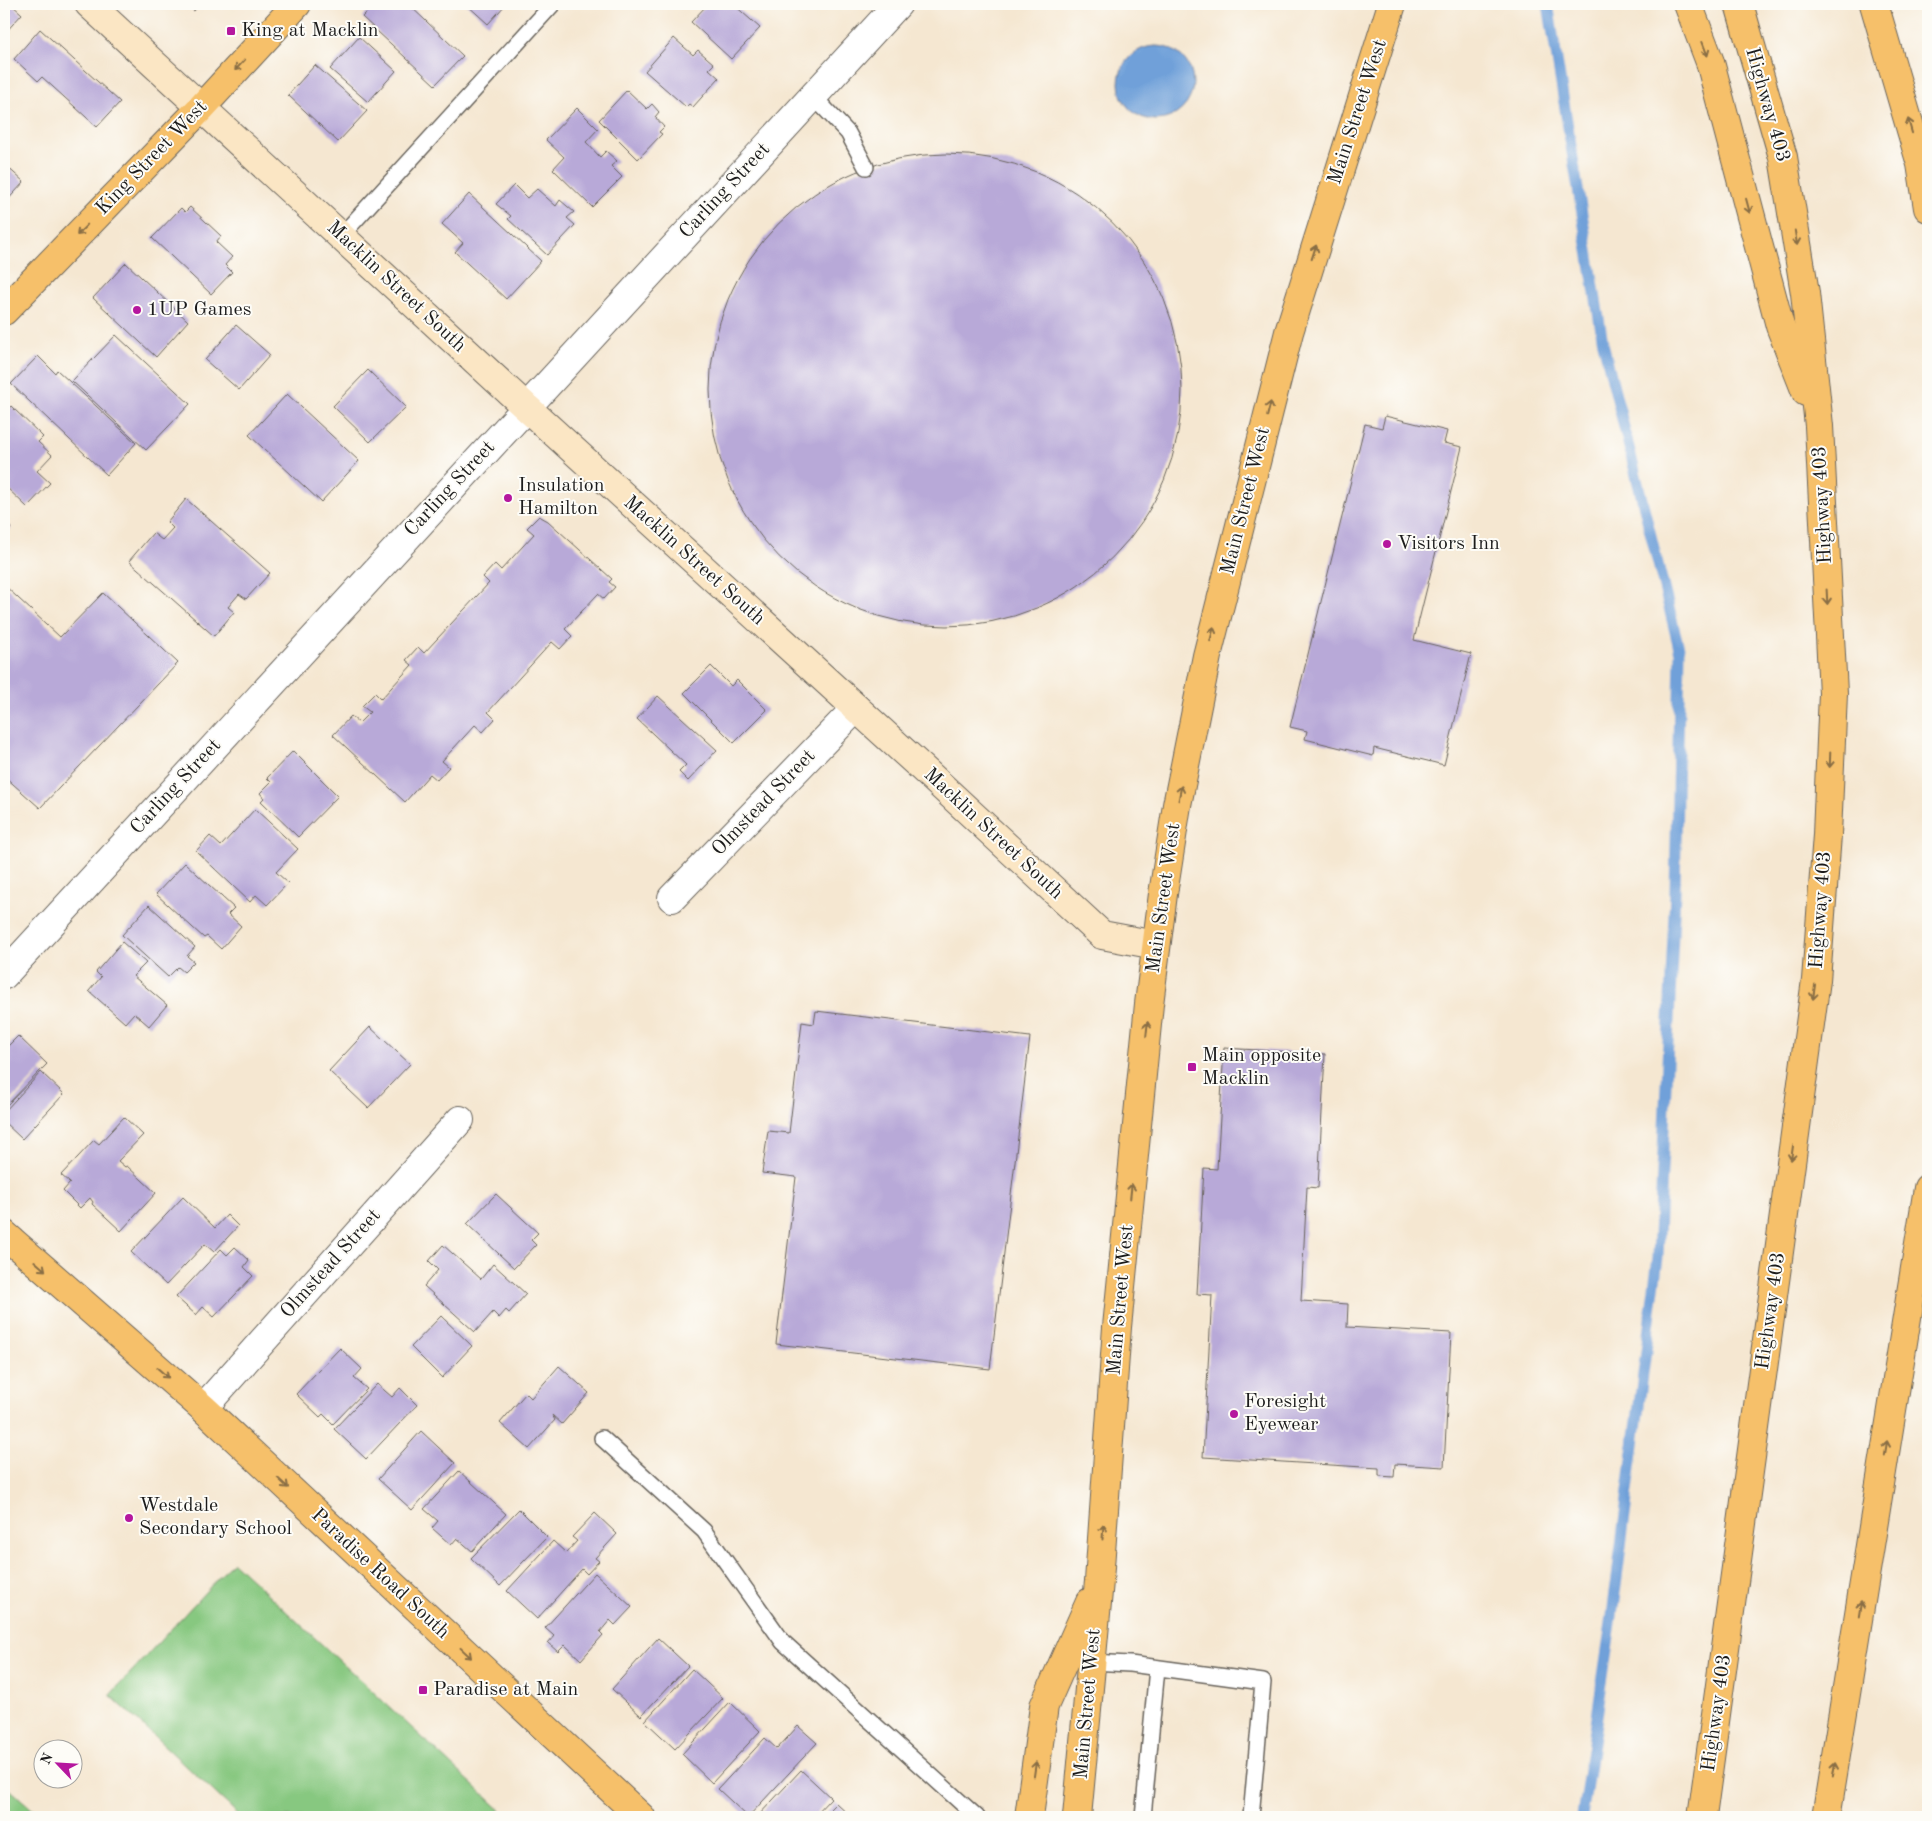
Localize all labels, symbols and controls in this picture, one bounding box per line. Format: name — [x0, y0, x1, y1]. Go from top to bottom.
place label: King at Macklin — [241, 21, 379, 41]
marker: King at Macklin — [225, 25, 237, 37]
street label: Main Street West — [1325, 37, 1391, 187]
one-way arrow — [1701, 41, 1710, 56]
street label: Highway 403 — [1741, 45, 1793, 165]
one-way arrow — [234, 59, 246, 72]
street label: King Street West — [92, 97, 212, 219]
one-way arrow — [1905, 119, 1915, 135]
street label: Carling Street — [676, 139, 774, 243]
one-way arrow — [1744, 197, 1754, 213]
street label: Macklin Street South — [322, 217, 470, 357]
one-way arrow — [76, 224, 88, 237]
one-way arrow — [1792, 229, 1802, 245]
one-way arrow — [1309, 245, 1319, 261]
place label: 1UP Games — [147, 300, 251, 320]
marker: 1UP Games — [131, 304, 143, 316]
one-way arrow — [1265, 401, 1274, 417]
street label: Main Street West — [1218, 425, 1274, 577]
street label: Carling Street — [401, 437, 499, 541]
street label: Highway 403 — [1810, 445, 1836, 565]
place label: Insulation Hamilton — [518, 476, 605, 519]
marker: Insulation Hamilton — [502, 492, 514, 504]
street label: Macklin Street South — [620, 493, 769, 630]
place label: Visitors Inn — [1397, 534, 1500, 554]
marker: Visitors Inn — [1381, 538, 1393, 550]
one-way arrow — [1823, 589, 1832, 605]
one-way arrow — [1208, 627, 1217, 643]
street label: Carling Street — [127, 735, 225, 839]
street label: Olmstead Street — [708, 746, 820, 860]
one-way arrow — [1825, 751, 1835, 767]
street label: Macklin Street South — [919, 764, 1067, 904]
one-way arrow — [1175, 786, 1185, 802]
street label: Main Street West — [1144, 822, 1184, 974]
street label: Highway 403 — [1807, 850, 1835, 970]
one-way arrow — [1809, 983, 1819, 999]
one-way arrow — [1142, 1022, 1152, 1038]
place label: Main opposite Macklin — [1202, 1046, 1321, 1089]
marker: Main opposite Macklin — [1186, 1061, 1198, 1073]
one-way arrow — [1787, 1144, 1797, 1160]
one-way arrow — [1126, 1183, 1136, 1199]
street label: Olmstead Street — [277, 1206, 385, 1322]
street label: Main Street West — [1104, 1224, 1138, 1376]
street label: Highway 403 — [1753, 1251, 1789, 1371]
one-way arrow — [34, 1261, 47, 1272]
one-way arrow — [156, 1368, 169, 1379]
place label: Foresight Eyewear — [1244, 1392, 1326, 1435]
marker: Foresight Eyewear — [1228, 1408, 1240, 1420]
one-way arrow — [1881, 1441, 1891, 1457]
one-way arrow — [276, 1477, 289, 1489]
place label: Westdale Secondary School — [139, 1496, 292, 1539]
street label: Paradise Road South — [307, 1505, 453, 1643]
marker: Westdale Secondary School — [123, 1512, 135, 1524]
one-way arrow — [1098, 1524, 1107, 1540]
one-way arrow — [1855, 1601, 1865, 1617]
street label: Main Street West — [1071, 1628, 1105, 1780]
one-way arrow — [459, 1647, 472, 1659]
street label: Highway 403 — [1699, 1653, 1735, 1773]
place label: Paradise at Main — [433, 1680, 579, 1700]
marker: Paradise at Main — [417, 1684, 429, 1696]
north arrow — [32, 1738, 82, 1788]
text: N — [39, 1751, 56, 1767]
one-way arrow — [1031, 1761, 1041, 1777]
one-way arrow — [1829, 1761, 1839, 1777]

